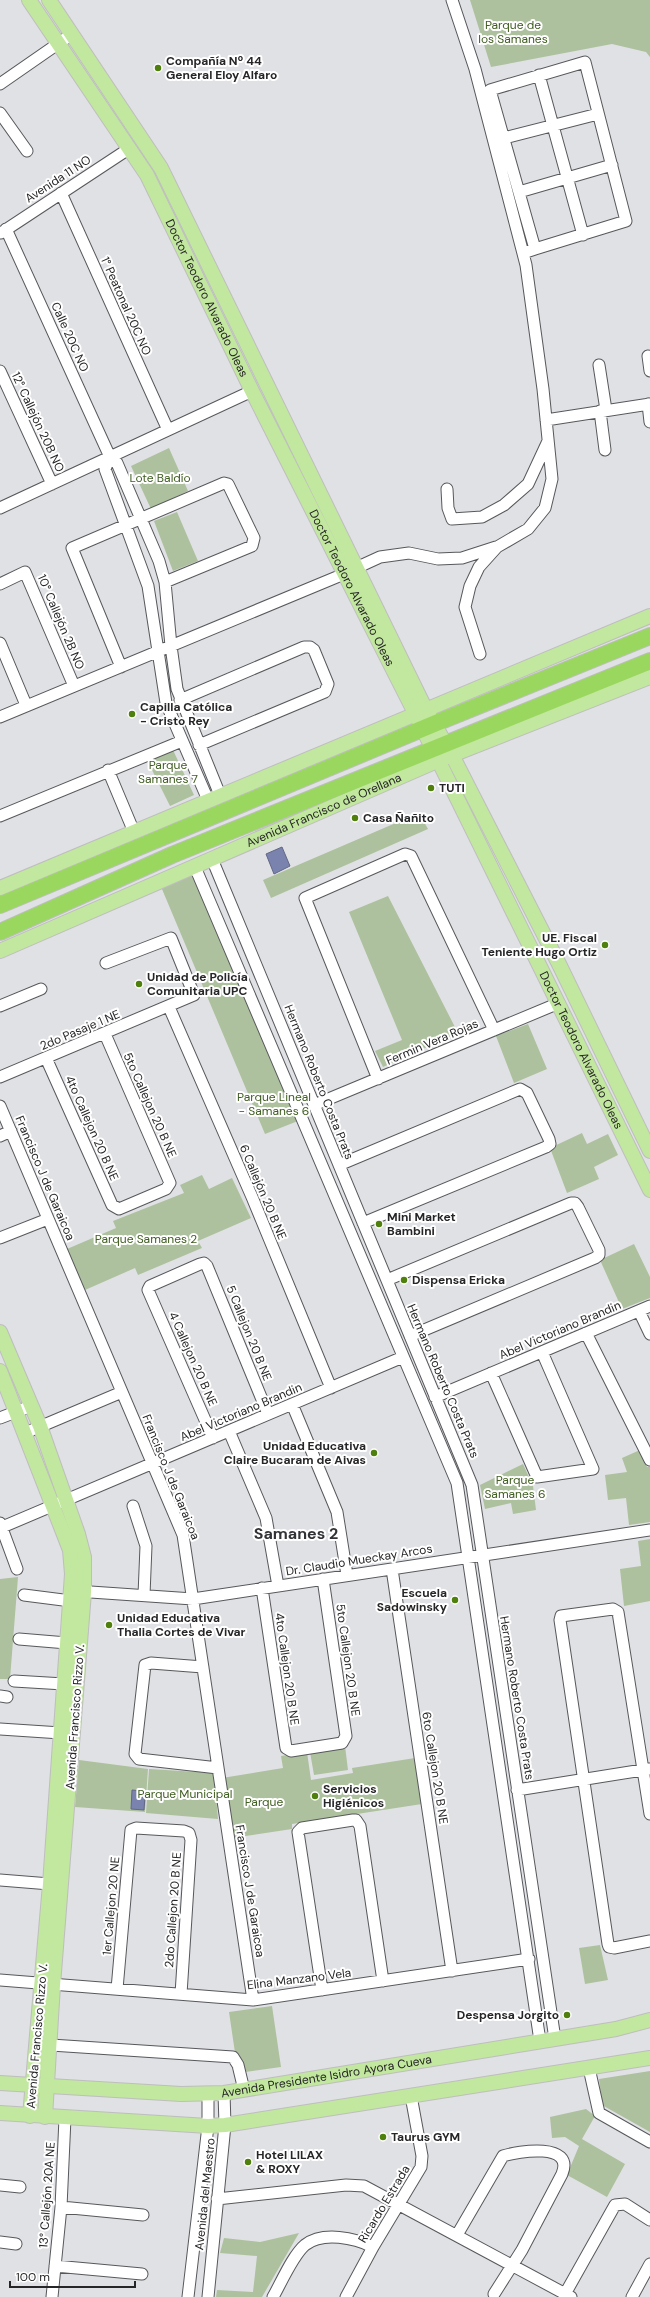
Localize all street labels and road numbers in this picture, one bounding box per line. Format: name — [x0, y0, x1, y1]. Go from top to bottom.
street label: Avenida 11 NO — [22, 152, 94, 206]
street label: Doctor Teodoro Alvarado Oleas — [162, 217, 252, 380]
street label: 1° Peatonal 20C NO — [97, 254, 155, 358]
street label: Calle 20C NO — [47, 300, 93, 374]
street label: 12° Callejón 20B NO — [8, 370, 68, 474]
street label: Doctor Teodoro Alvarado Oleas — [305, 507, 398, 669]
street label: 10° Callejón 2B NO — [34, 572, 88, 672]
street label: Avenida Francisco de Orellana — [244, 769, 404, 851]
street label: Doctor Teodoro Alvarado Oleas — [536, 969, 627, 1132]
street label: Hermano Roberto Costa Prats — [281, 1002, 357, 1162]
street label: 2do Pasaje 1 NE — [38, 1006, 123, 1054]
street label: Fermin Vera Rojas — [383, 1015, 481, 1069]
street label: 5to Callejon 20 B NE — [120, 1050, 180, 1160]
street label: 4to Callejon 20 B NE — [62, 1073, 122, 1183]
street label: Francisco J de Garaicoa — [11, 1113, 79, 1243]
street label: 6 Callejón 20 B NE — [236, 1142, 290, 1242]
street label: 5 Callejon 20 B NE — [223, 1283, 276, 1383]
street label: Abel Victoriano Brandin — [497, 1297, 623, 1363]
street label: Hermano Roberto Costa Prats — [403, 1302, 483, 1460]
street label: 4 Callejon 20 B NE — [165, 1309, 221, 1409]
street label: Abel Victoriano Brandin — [178, 1379, 304, 1445]
street label: Francisco J de Garaicoa — [138, 1412, 204, 1542]
street label: Dr. Claudio Mueckay Arcos — [285, 1541, 433, 1579]
street label: 5to Callejon 20 B NE — [332, 1603, 364, 1717]
street label: 4to Callejon 20 B NE — [271, 1612, 303, 1726]
street label: Hermano Roberto Costa Prats — [496, 1615, 538, 1781]
street label: Avenida Francisco Rizzo V. — [62, 1644, 88, 1790]
street label: 6to Callejon 20 B NE — [418, 1711, 452, 1826]
street label: Francisco J de Garaicoa — [232, 1824, 268, 1958]
street label: 2do Callejon 20 B NE — [161, 1852, 185, 1968]
street label: 1er Callejon 20 NE — [99, 1856, 123, 1956]
street label: Avenida Francisco Rizzo V. — [23, 1963, 51, 2109]
street label: Elina Manzano Vela — [246, 1965, 352, 1993]
street label: Avenida Presidente Isidro Ayora Cueva — [220, 2051, 433, 2101]
street label: Avenida del Maestro — [191, 2137, 219, 2251]
street label: 13° Callejón 20A NE — [35, 2141, 59, 2249]
street label: Ricardo Estrada — [355, 2162, 413, 2246]

